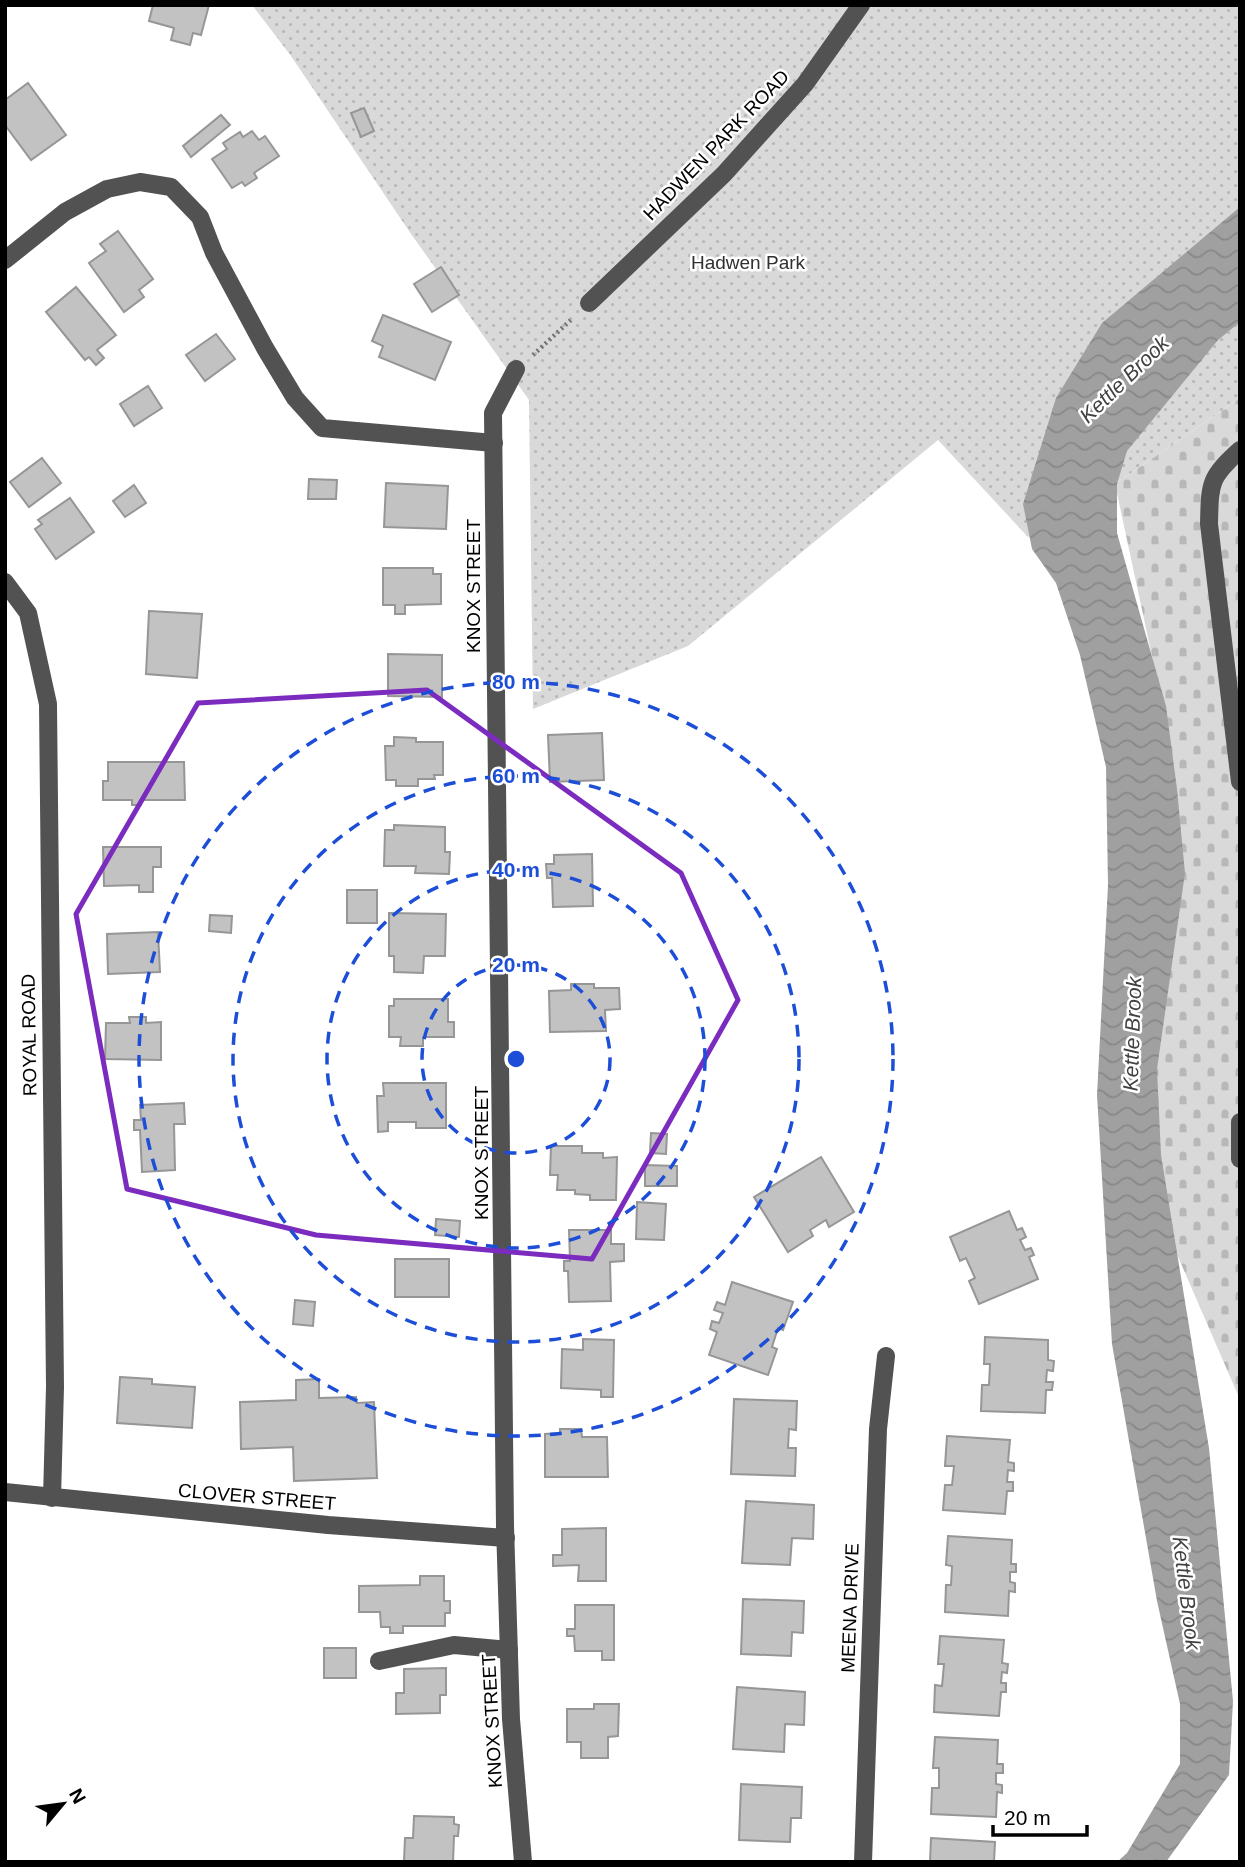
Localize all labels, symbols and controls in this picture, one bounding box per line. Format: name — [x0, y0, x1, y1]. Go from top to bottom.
street label: HADWEN PARK ROAD — [639, 66, 793, 224]
park label: Hadwen Park — [691, 252, 806, 273]
water label: Kettle Brook — [1075, 330, 1174, 427]
street label: KNOX STREET — [463, 519, 484, 653]
text: 80 m — [492, 670, 540, 693]
text: 60 m — [492, 764, 540, 787]
text: 40 m — [492, 858, 540, 881]
text: 20 m — [492, 953, 540, 976]
street label: ROYAL ROAD — [17, 974, 41, 1096]
water label: Kettle Brook — [1119, 975, 1146, 1092]
centre of rings — [504, 1047, 528, 1071]
street label: KNOX STREET — [471, 1086, 492, 1220]
street label: CLOVER STREET — [177, 1480, 337, 1514]
water label: Kettle Brook — [1169, 1535, 1206, 1653]
street label: MEENA DRIVE — [837, 1543, 863, 1673]
street label: KNOX STREET — [478, 1653, 506, 1788]
north arrow — [28, 1769, 98, 1839]
text: N — [65, 1785, 90, 1807]
scale bar — [993, 1794, 1088, 1838]
text: 20 m — [1004, 1806, 1051, 1829]

